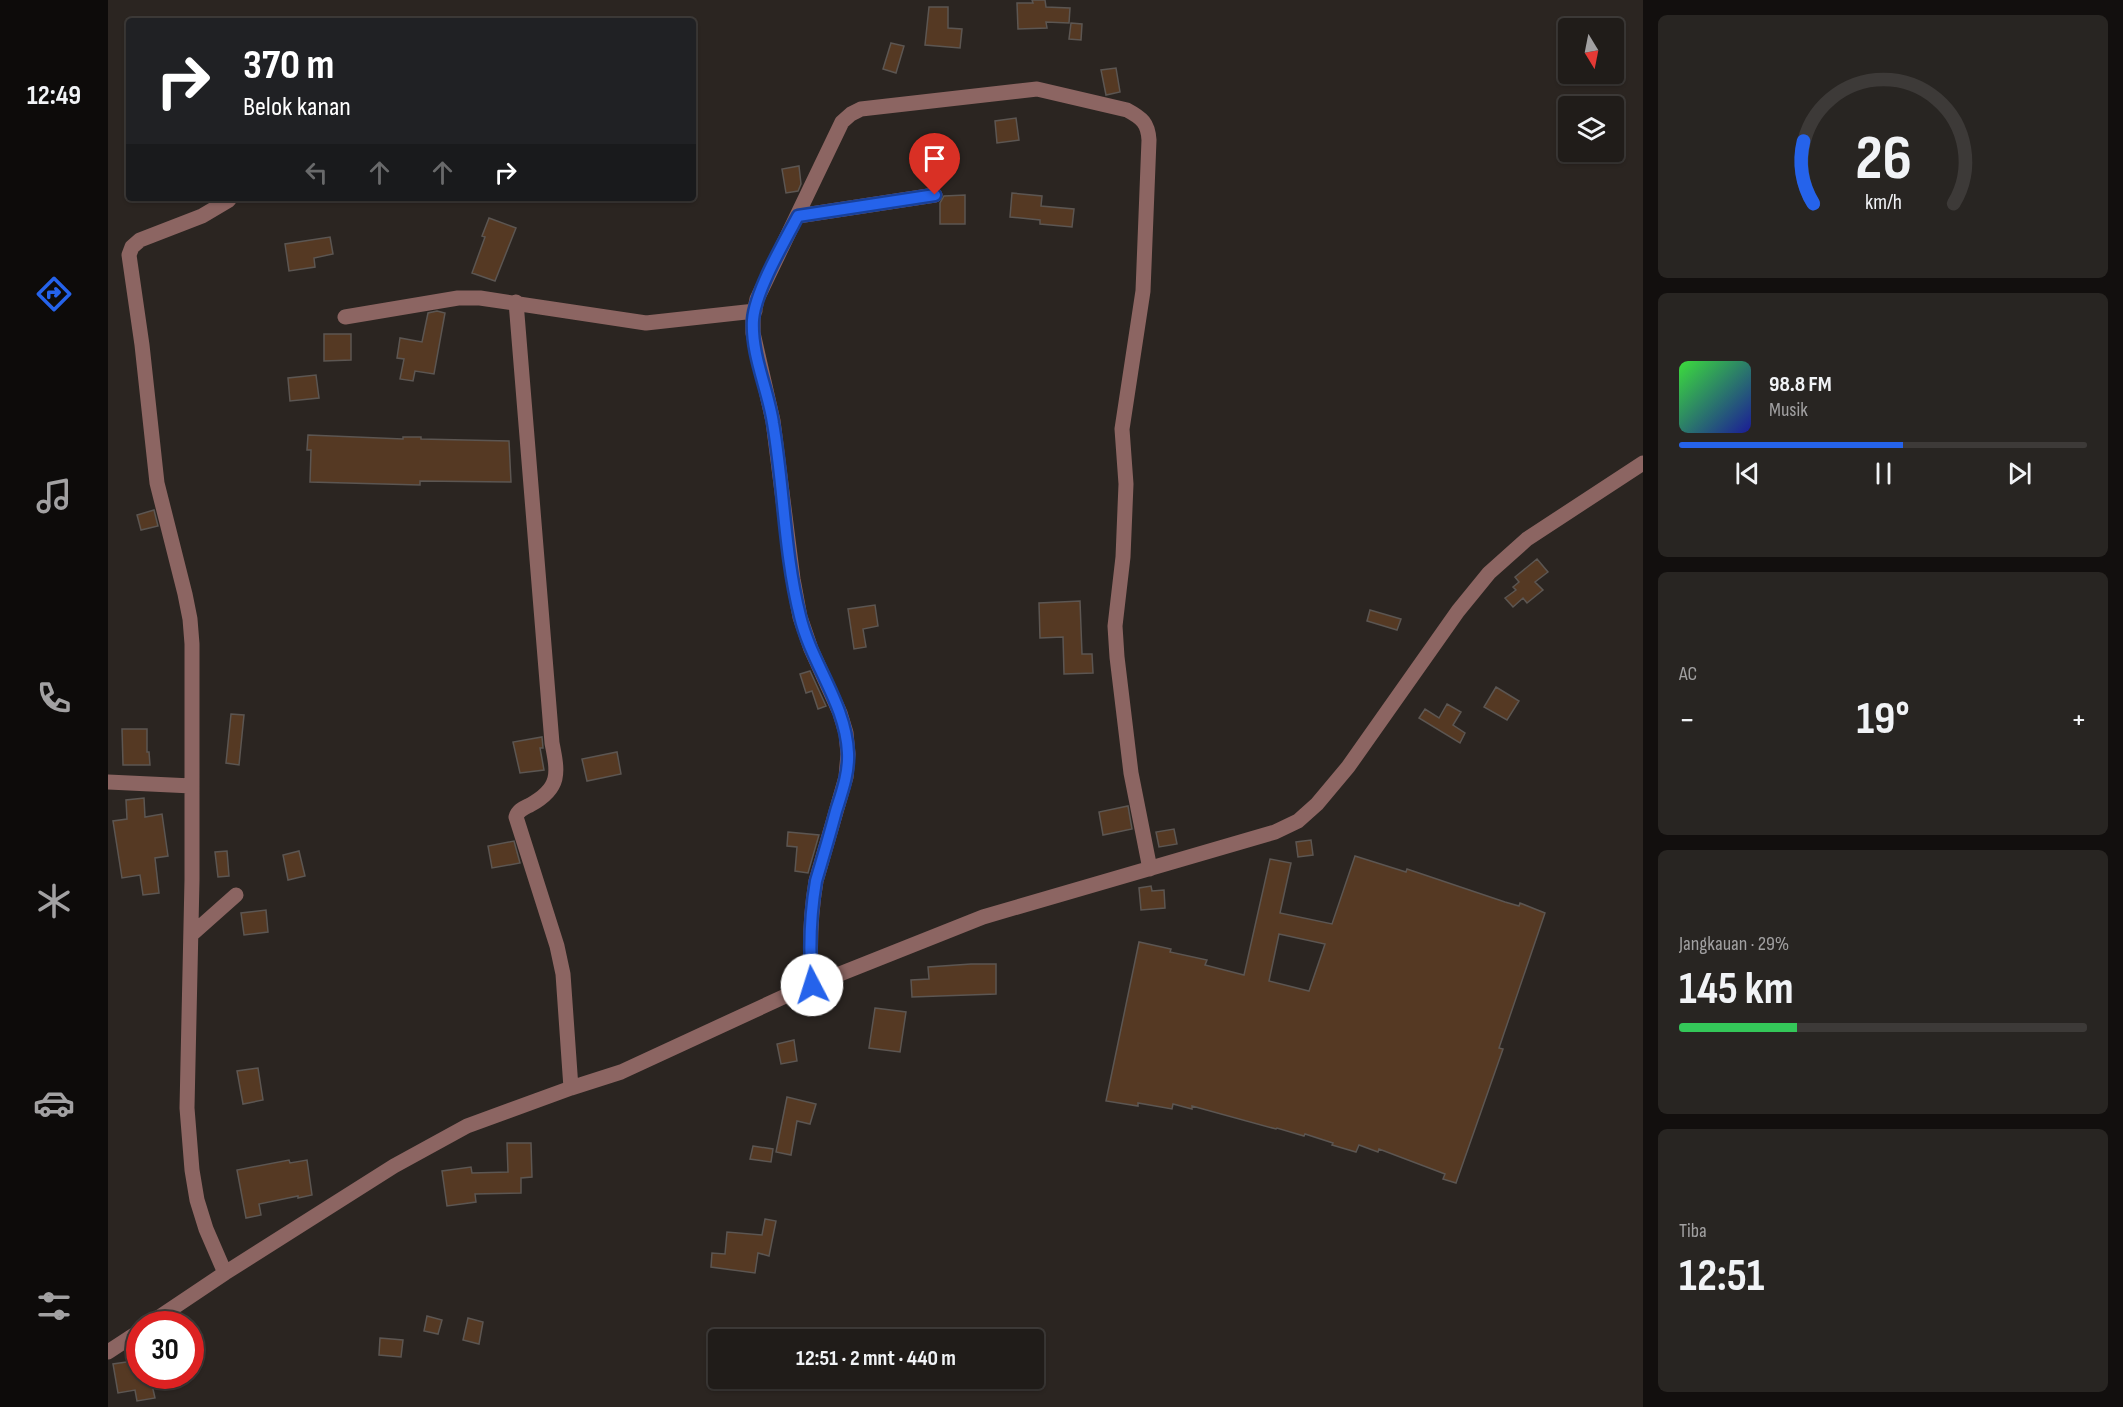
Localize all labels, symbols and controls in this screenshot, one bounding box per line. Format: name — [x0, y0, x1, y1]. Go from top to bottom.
north arrow — [1558, 18, 1624, 84]
map controls — [1558, 18, 1624, 162]
text: 370 m — [243, 40, 334, 91]
icon: right — [144, 42, 222, 120]
text: 12:49 — [27, 80, 81, 112]
text: Belok kanan — [243, 91, 351, 123]
button: layers — [1558, 96, 1624, 162]
text: 26 — [1855, 122, 1911, 197]
pin — [909, 133, 960, 195]
icon: arrive — [918, 142, 951, 175]
icon: left — [300, 156, 333, 189]
icon: ahead — [363, 156, 396, 189]
icon: ahead — [426, 156, 459, 189]
icon: right — [489, 156, 522, 189]
text: km/h — [1864, 190, 1902, 215]
icon: directions — [33, 273, 75, 315]
text: 98.8 FM — [1769, 371, 1832, 398]
text: Musik — [1769, 398, 1808, 422]
icon: previous — [1731, 457, 1764, 490]
icon: pause — [1867, 457, 1900, 490]
icon: next — [2003, 457, 2036, 490]
icon: music — [33, 475, 75, 517]
text: AC — [1679, 662, 1697, 686]
icon: phone — [33, 677, 75, 719]
text: 19° — [1856, 692, 1910, 747]
text: − — [1679, 700, 1695, 740]
text: + — [2071, 700, 2087, 740]
icon: climate — [33, 880, 75, 922]
text: Jangkauan · 29% — [1679, 932, 1789, 956]
position arrow — [780, 953, 844, 1017]
text: 145 km — [1679, 962, 1794, 1017]
icon: car — [33, 1082, 75, 1124]
text: Tiba — [1679, 1219, 1707, 1243]
text: 12:51 — [1679, 1249, 1764, 1304]
icon: filters — [33, 1285, 75, 1327]
speed limit sign: 30 — [126, 1311, 204, 1389]
text: 12:51 · 2 mnt · 440 m — [796, 1345, 956, 1372]

